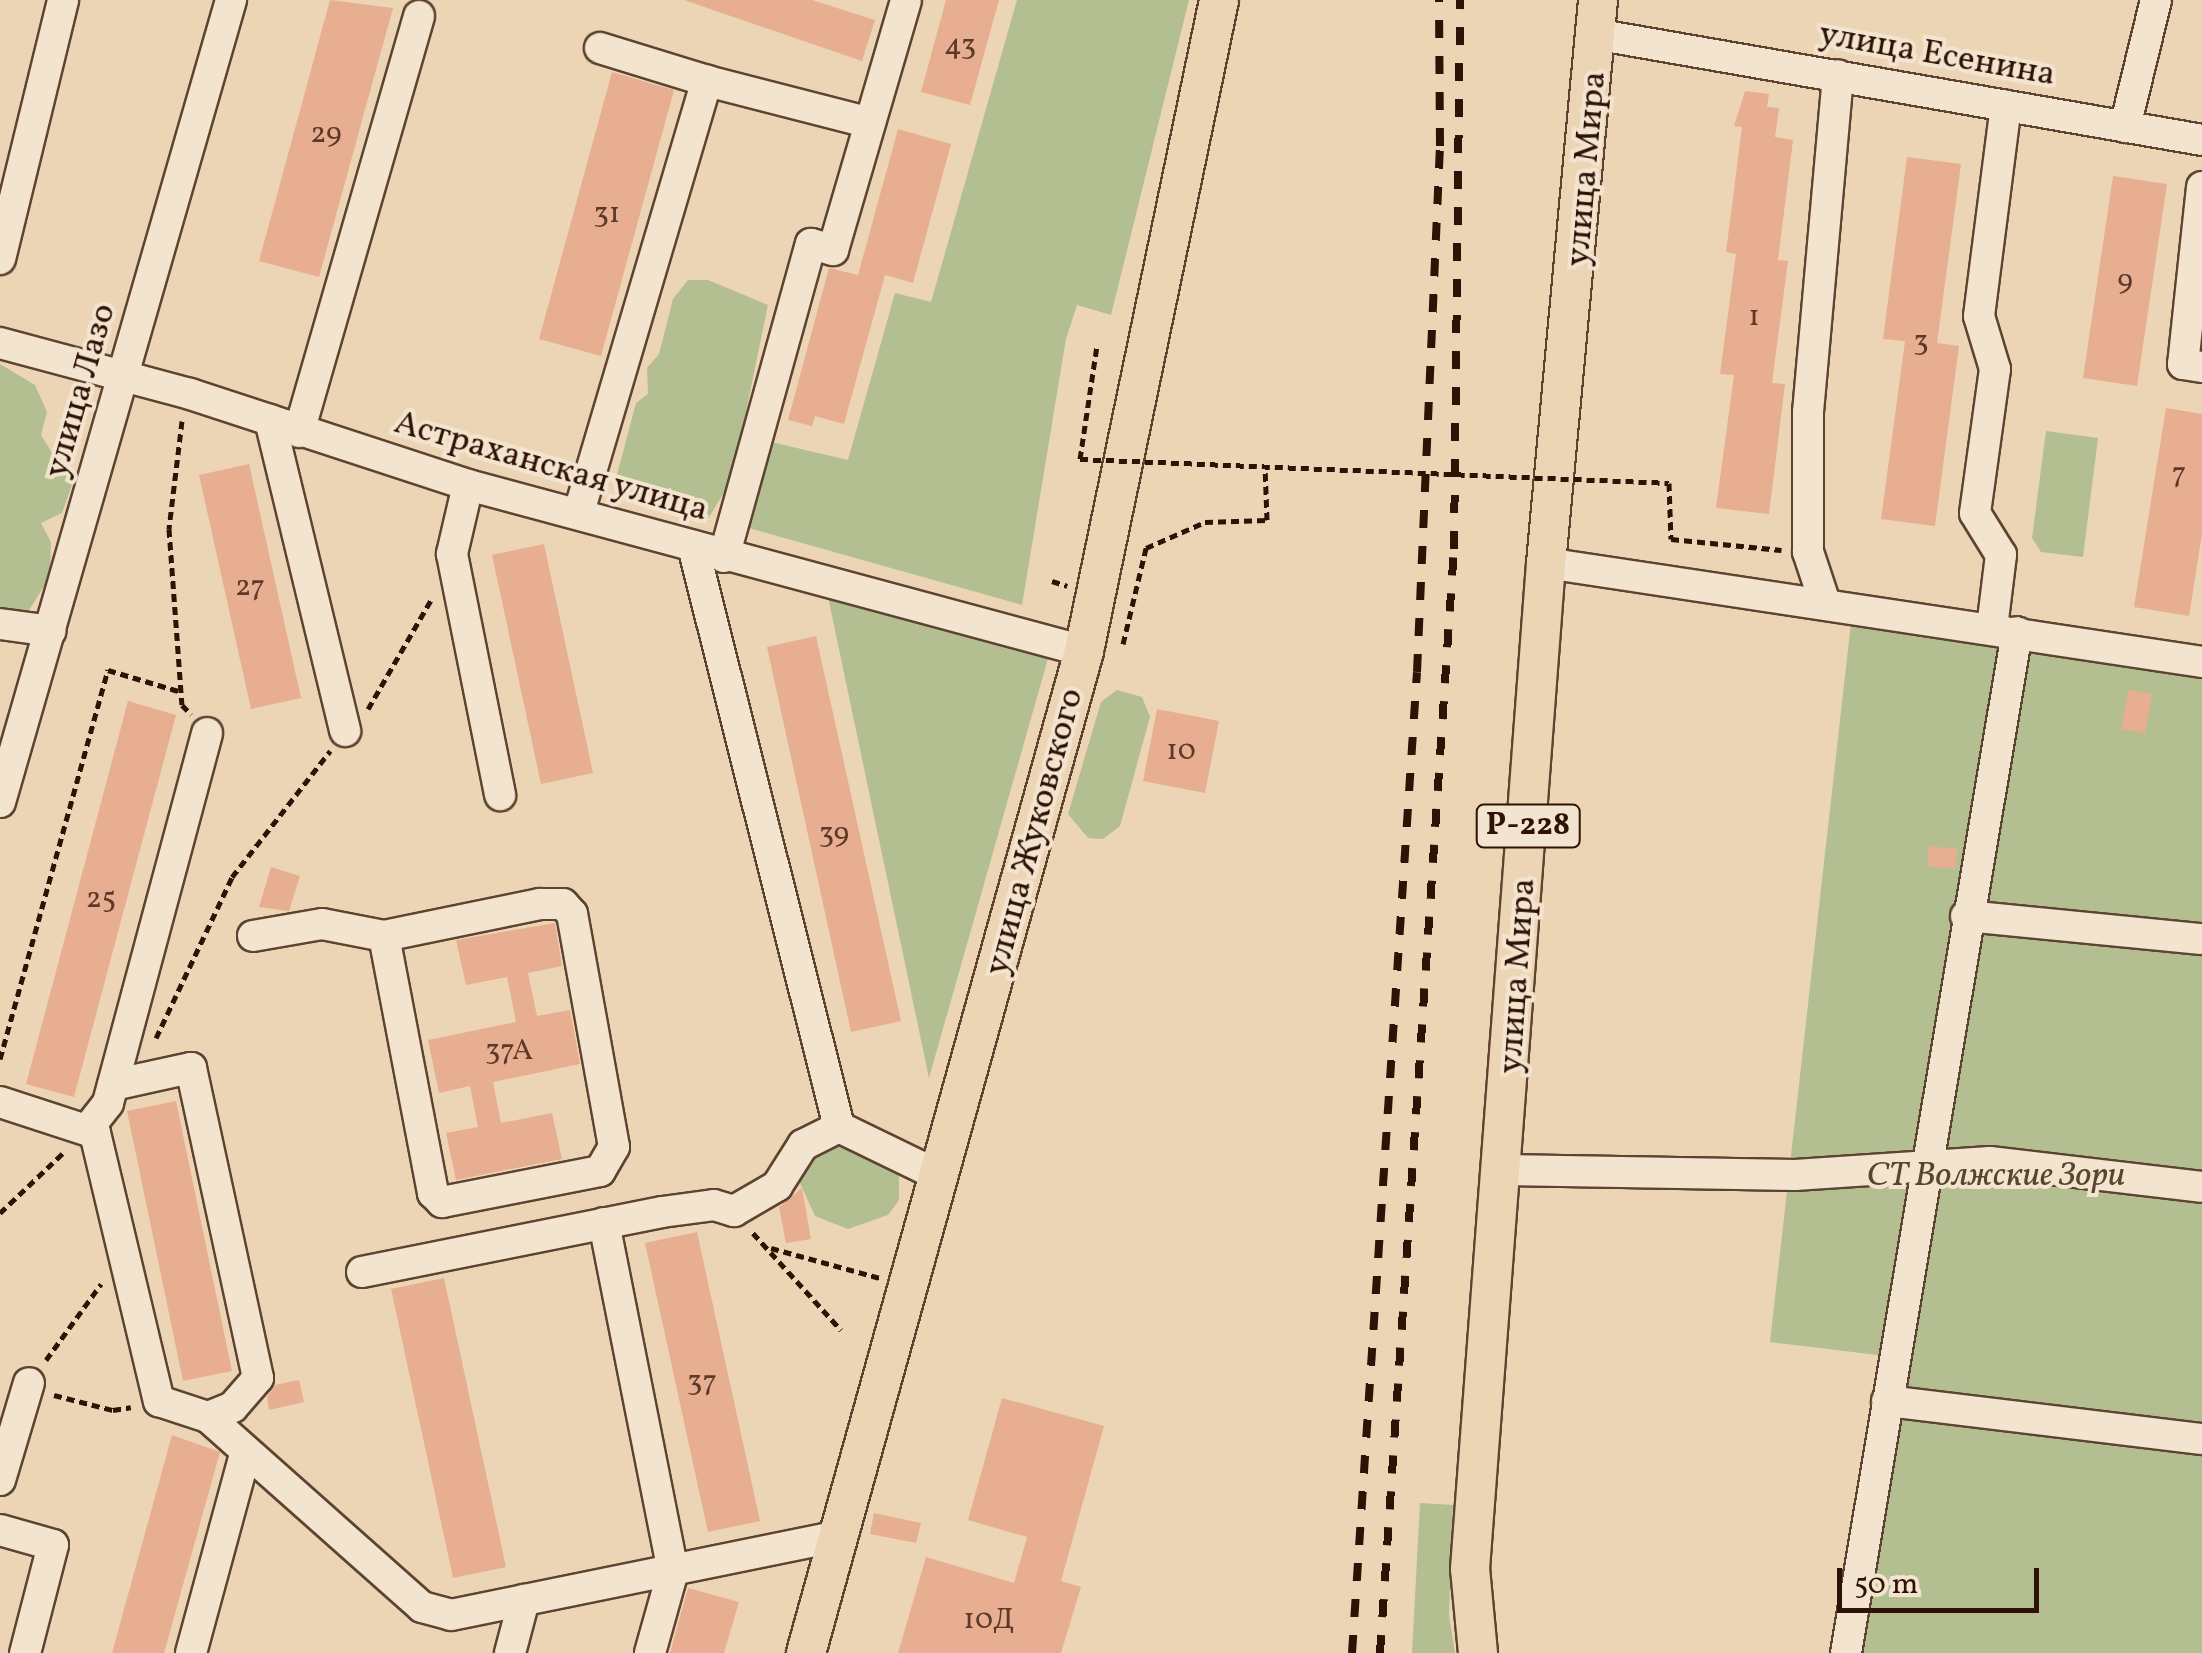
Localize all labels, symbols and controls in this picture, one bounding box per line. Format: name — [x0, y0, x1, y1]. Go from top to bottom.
street label: улица Есенина — [1816, 14, 2058, 96]
house number: 43 — [944, 28, 976, 64]
street label: улица Мира — [1558, 70, 1616, 268]
house number: 29 — [310, 116, 342, 152]
house number: 31 — [593, 196, 621, 232]
house number: 9 — [2117, 263, 2133, 299]
street label: улица Лазо — [36, 299, 126, 483]
house number: 1 — [1748, 299, 1760, 335]
house number: 3 — [1913, 324, 1929, 360]
street label: Астраханская улица — [389, 402, 713, 532]
house number: 7 — [2172, 456, 2186, 492]
house number: 27 — [235, 569, 265, 605]
street label: улица Жуковского — [976, 684, 1094, 980]
house number: 10 — [1166, 733, 1196, 769]
road number: Р-228 — [1476, 799, 1580, 853]
house number: 39 — [819, 816, 849, 852]
street label: улица Мира — [1490, 877, 1546, 1075]
house number: 25 — [86, 881, 116, 917]
house number: 37А — [485, 1033, 533, 1069]
park label: СТ Волжские Зори — [1867, 1155, 2125, 1197]
house number: 37 — [687, 1364, 717, 1400]
scale bar — [1842, 1548, 2044, 1610]
text: 50 m — [1854, 1564, 1918, 1606]
house number: 10Д — [963, 1602, 1015, 1638]

